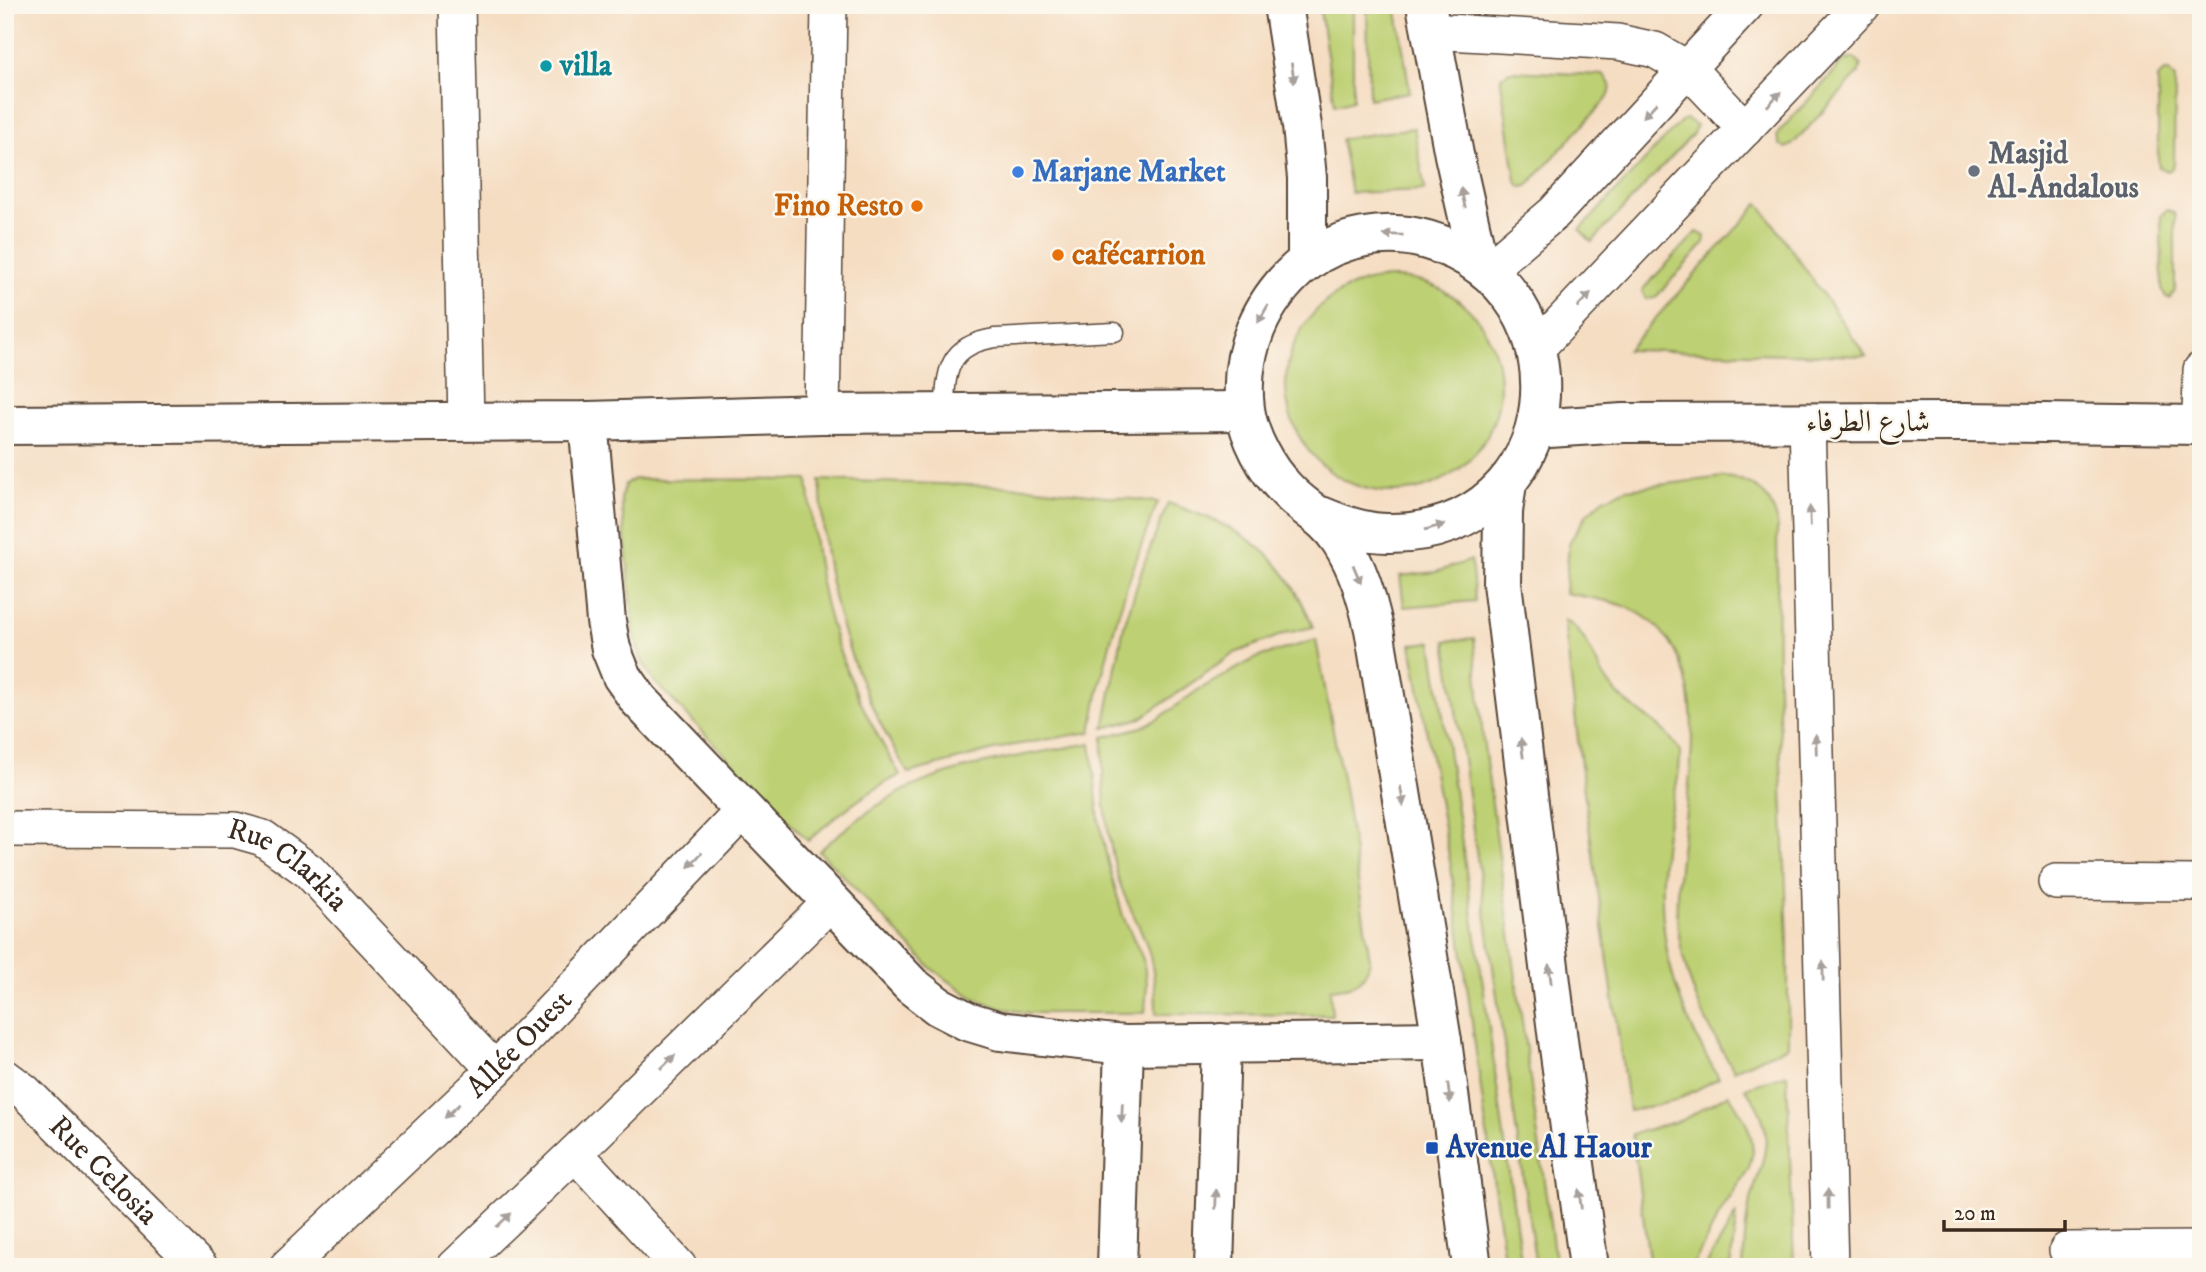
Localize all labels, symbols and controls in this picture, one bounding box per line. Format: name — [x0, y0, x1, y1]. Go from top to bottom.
place label: villa — [559, 48, 613, 85]
marker: villa — [538, 58, 554, 74]
one-way arrow — [1288, 62, 1299, 84]
one-way arrow — [1765, 91, 1781, 108]
one-way arrow — [1643, 101, 1659, 118]
place label: Masjid Al-Andalous — [1987, 136, 2139, 207]
place label: Marjane Market — [1032, 154, 1226, 191]
marker: Masjid Al-Andalous — [1966, 163, 1982, 179]
marker: Marjane Market — [1010, 164, 1026, 180]
one-way arrow — [1457, 187, 1468, 209]
place label: Fino Resto — [774, 188, 903, 225]
marker: Fino Resto — [909, 198, 925, 214]
one-way arrow — [1382, 229, 1404, 241]
place label: cafécarrion — [1072, 237, 1206, 274]
marker: cafécarrion — [1050, 247, 1066, 263]
one-way arrow — [1575, 292, 1591, 309]
one-way arrow — [1257, 304, 1269, 323]
street label: شارع الطرفاء — [1806, 404, 1930, 446]
one-way arrow — [1804, 505, 1815, 527]
one-way arrow — [1425, 521, 1446, 531]
one-way arrow — [1352, 563, 1363, 584]
one-way arrow — [1811, 732, 1822, 754]
one-way arrow — [1516, 737, 1527, 759]
one-way arrow — [1397, 785, 1408, 807]
street label: Rue Clarkia — [223, 810, 356, 920]
one-way arrow — [688, 851, 704, 868]
one-way arrow — [1817, 960, 1829, 982]
one-way arrow — [1545, 962, 1556, 984]
street label: Allée Ouest — [459, 982, 580, 1106]
one-way arrow — [659, 1054, 676, 1070]
one-way arrow — [1444, 1083, 1455, 1105]
one-way arrow — [1116, 1102, 1127, 1124]
one-way arrow — [444, 1103, 461, 1119]
street label: Rue Celosia — [41, 1108, 166, 1233]
place label: Avenue Al Haour — [1445, 1130, 1652, 1167]
marker: Avenue Al Haour — [1424, 1140, 1440, 1156]
one-way arrow — [1211, 1187, 1222, 1209]
one-way arrow — [1822, 1187, 1834, 1209]
one-way arrow — [1574, 1188, 1585, 1210]
scale bar — [1944, 1188, 2064, 1232]
text: 20 m — [1954, 1201, 1996, 1227]
one-way arrow — [495, 1212, 512, 1228]

